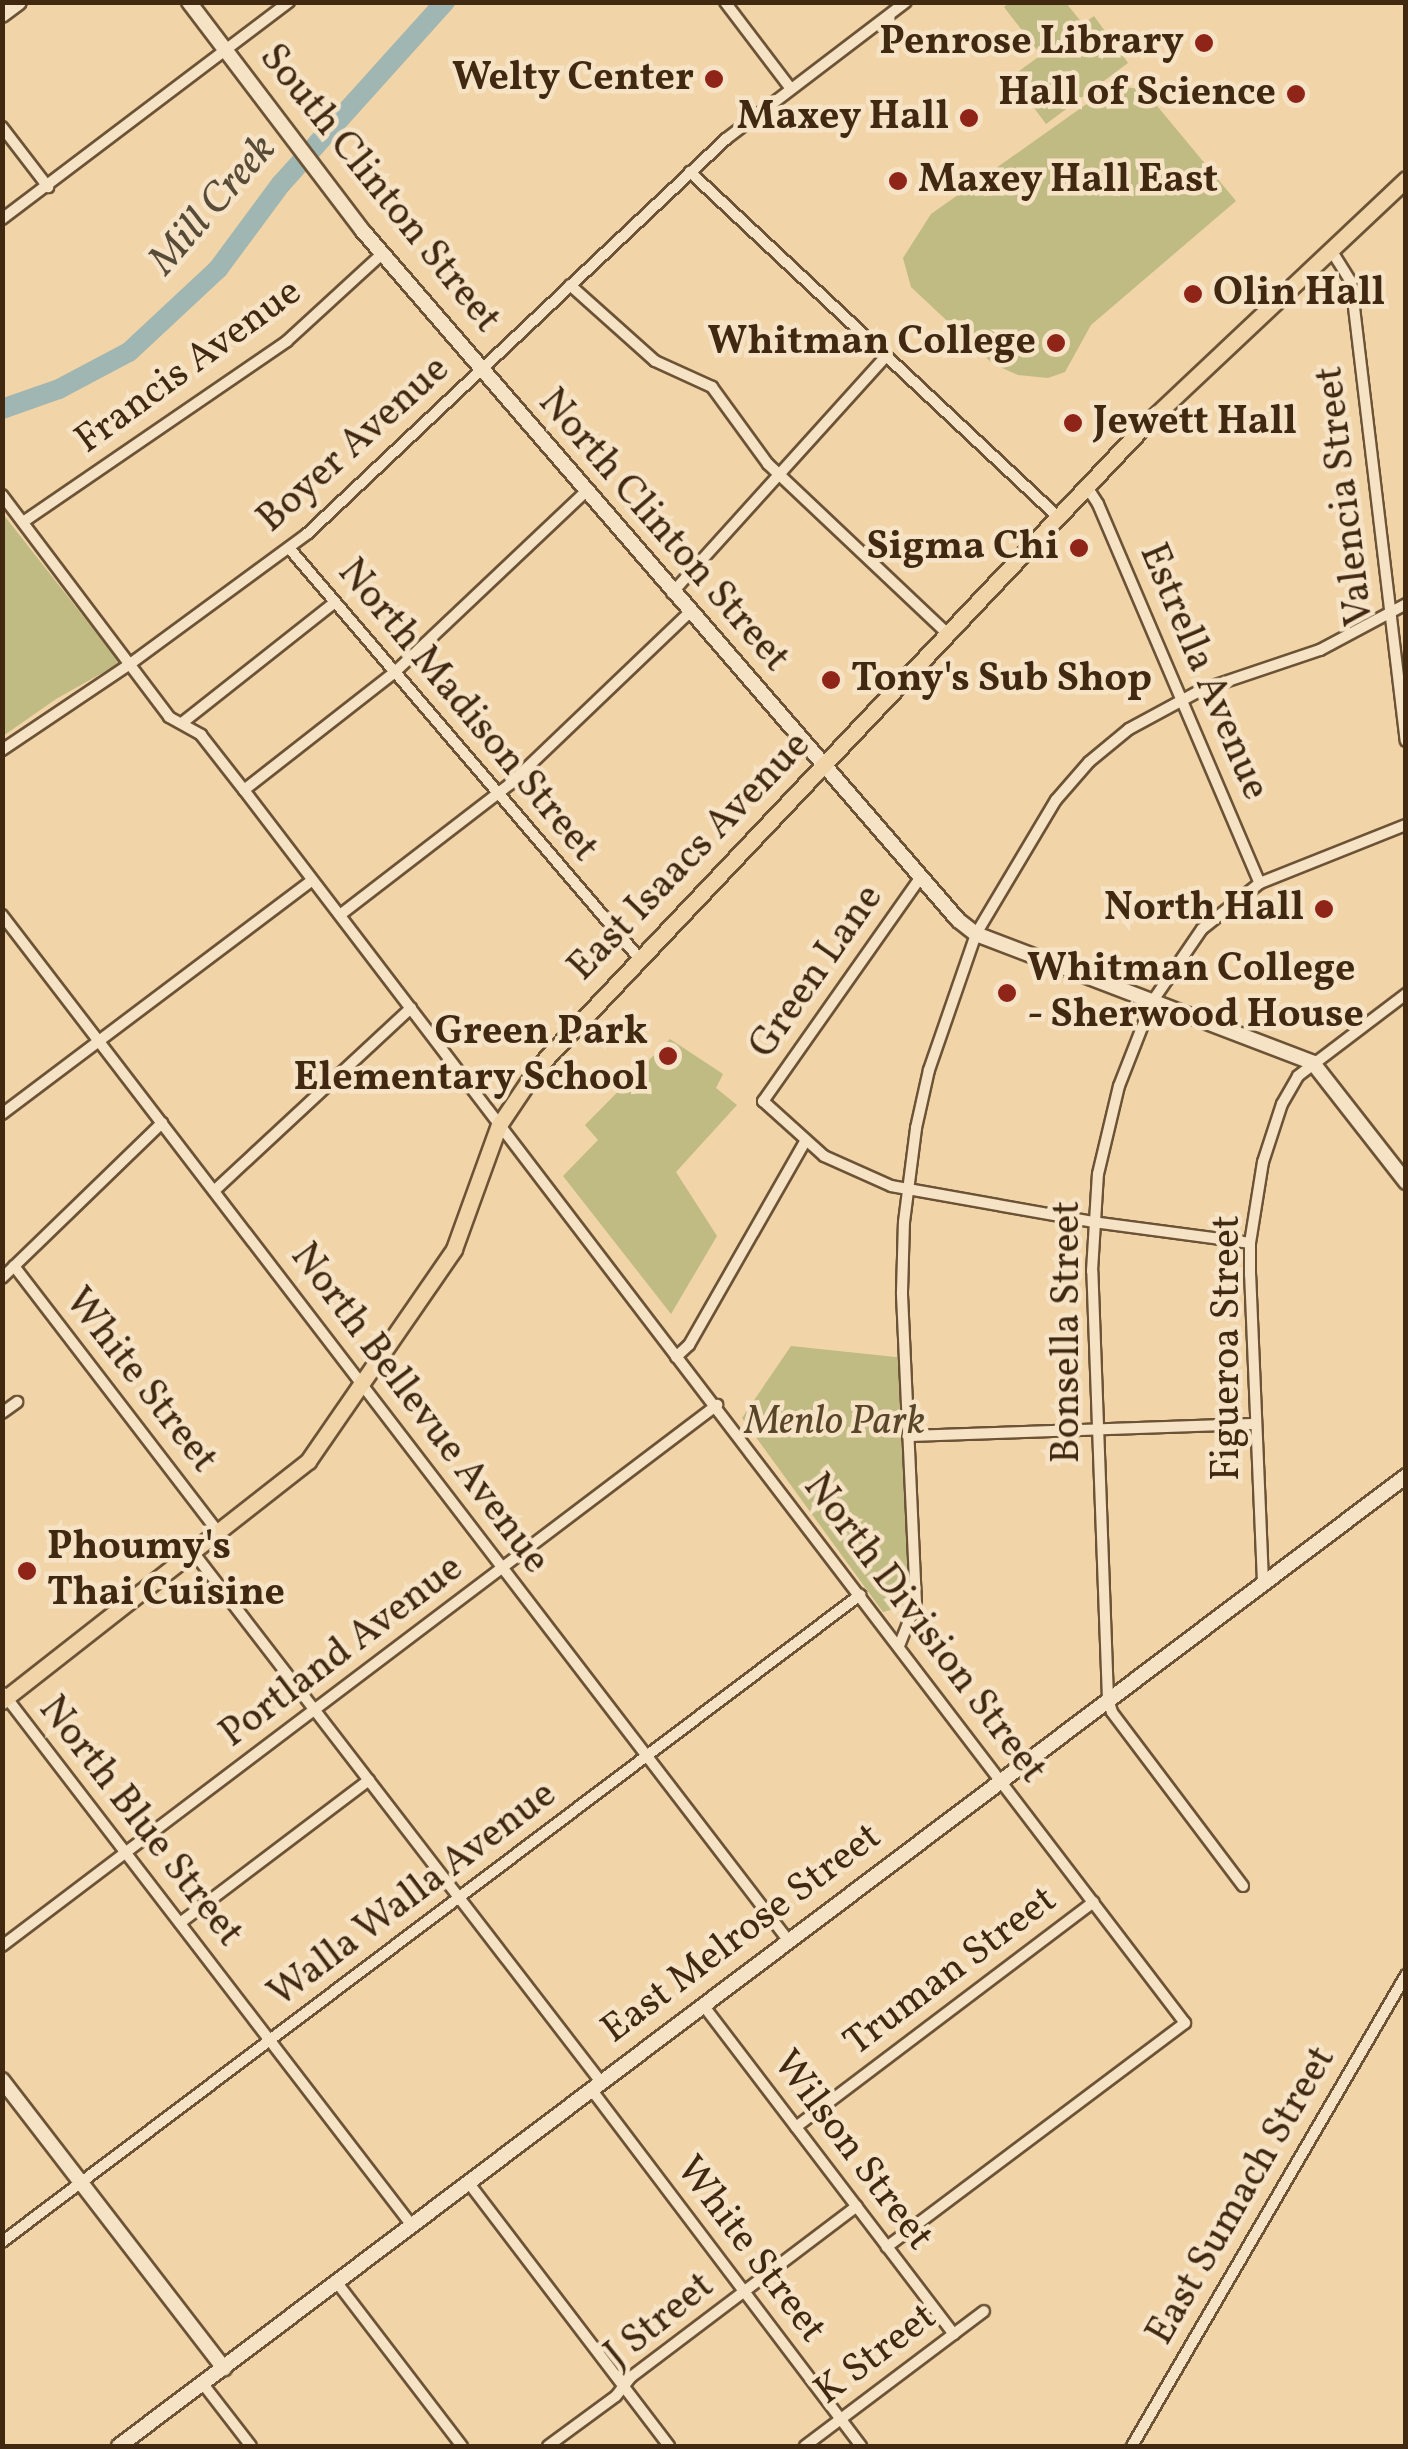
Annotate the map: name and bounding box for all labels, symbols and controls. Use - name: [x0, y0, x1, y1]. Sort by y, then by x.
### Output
- place label: Penrose Library: [879, 19, 1184, 67]
- marker: Penrose Library: [1193, 32, 1215, 54]
- street label: South Clinton Street: [248, 35, 510, 343]
- place label: Welty Center: [451, 55, 694, 103]
- marker: Welty Center: [703, 68, 725, 90]
- place label: Hall of Science: [1001, 70, 1276, 118]
- marker: Hall of Science: [1285, 83, 1307, 105]
- place label: Maxey Hall: [736, 94, 949, 142]
- marker: Maxey Hall: [958, 107, 980, 129]
- water label: Mill Creek: [140, 126, 288, 286]
- place label: Maxey Hall East: [918, 157, 1219, 205]
- marker: Maxey Hall East: [887, 170, 909, 192]
- street label: Francis Avenue: [67, 269, 311, 465]
- place label: Olin Hall: [1213, 270, 1385, 318]
- marker: Olin Hall: [1182, 283, 1204, 305]
- place label: Whitman College: [707, 319, 1036, 367]
- marker: Whitman College: [1045, 332, 1067, 354]
- street label: Boyer Avenue: [248, 346, 460, 544]
- street label: Valencia Street: [1306, 363, 1386, 629]
- street label: North Clinton Street: [527, 380, 799, 682]
- place label: Jewett Hall: [1093, 399, 1297, 447]
- marker: Jewett Hall: [1062, 412, 1084, 434]
- place label: Sigma Chi: [866, 524, 1059, 572]
- marker: Sigma Chi: [1068, 537, 1090, 559]
- street label: Estrella Avenue: [1127, 537, 1279, 807]
- street label: North Madison Street: [326, 550, 608, 872]
- place label: Tony's Sub Shop: [851, 656, 1152, 704]
- marker: Tony's Sub Shop: [820, 669, 842, 691]
- street label: East Isaacs Avenue: [559, 722, 821, 992]
- street label: Green Lane: [740, 876, 894, 1068]
- place label: North Hall: [1104, 885, 1304, 933]
- marker: North Hall: [1313, 898, 1335, 920]
- place label: Whitman College - Sherwood House: [1027, 946, 1365, 1040]
- marker: Whitman College - Sherwood House: [996, 982, 1018, 1004]
- place label: Green Park Elementary School: [293, 1009, 648, 1103]
- marker: Green Park Elementary School: [657, 1045, 679, 1067]
- street label: Bonsella Street: [1044, 1201, 1092, 1463]
- street label: Figueroa Street: [1204, 1215, 1252, 1481]
- street label: North Bellevue Avenue: [279, 1234, 559, 1584]
- street label: White Street: [53, 1279, 227, 1483]
- park label: Menlo Park: [745, 1399, 925, 1447]
- street label: North Division Street: [792, 1465, 1056, 1793]
- place label: Phoumy's Thai Cuisine: [47, 1524, 285, 1618]
- street label: Portland Avenue: [211, 1545, 473, 1759]
- marker: Phoumy's Thai Cuisine: [16, 1560, 38, 1582]
- street label: North Blue Street: [27, 1687, 253, 1957]
- street label: Walla Walla Avenue: [259, 1771, 567, 2019]
- street label: East Melrose Street: [593, 1813, 891, 2055]
- street label: Truman Street: [835, 1877, 1067, 2067]
- street label: East Sumach Street: [1137, 2038, 1347, 2354]
- street label: Wilson Street: [761, 2042, 943, 2260]
- street label: White Street: [664, 2147, 836, 2353]
- street label: J Street: [596, 2263, 724, 2379]
- street label: K Street: [806, 2294, 946, 2416]

